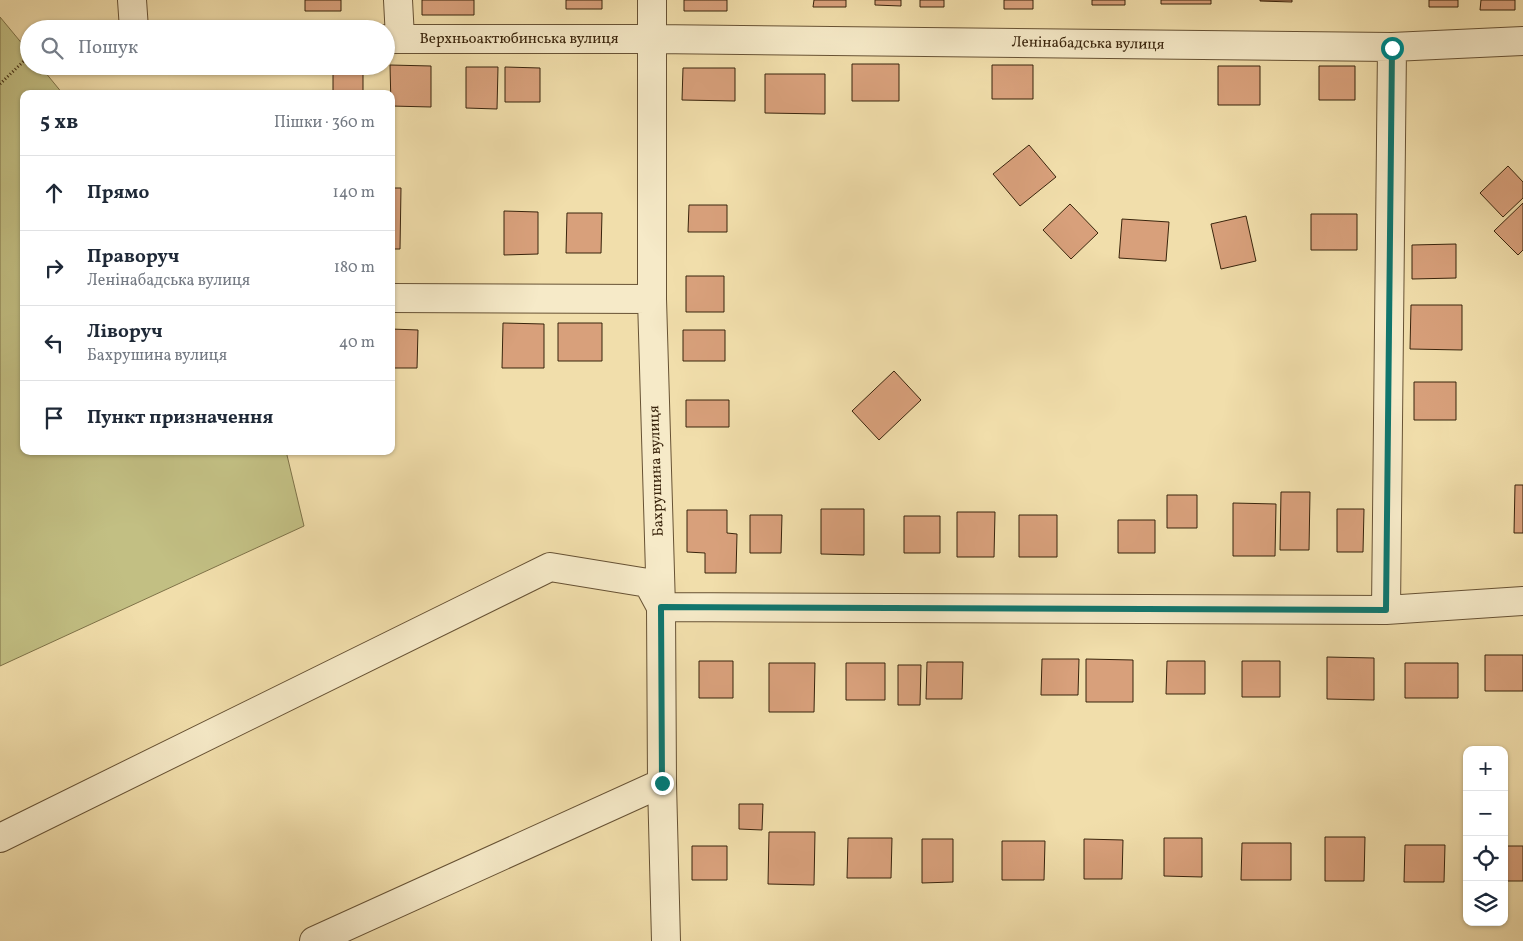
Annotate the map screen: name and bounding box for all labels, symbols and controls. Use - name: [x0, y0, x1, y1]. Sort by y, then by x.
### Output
- search box: [20, 20, 395, 75]
- street label: Верхньоактюбинська вулиця: [419, 29, 619, 50]
- street label: Ленінабадська вулиця: [1011, 32, 1165, 56]
- icon: search: [38, 34, 66, 62]
- text: Пошук: [78, 35, 138, 61]
- route start: [1381, 37, 1404, 60]
- text: 5 хв: [40, 108, 78, 137]
- text: Пішки · 360 m: [274, 112, 375, 134]
- icon: ahead: [40, 179, 68, 207]
- text: Прямо: [87, 180, 149, 206]
- text: 140 m: [333, 182, 375, 204]
- text: Праворуч: [87, 244, 179, 270]
- icon: right: [40, 254, 68, 282]
- text: 180 m: [334, 257, 375, 279]
- text: Ленінабадська вулиця: [87, 270, 250, 292]
- text: Ліворуч: [87, 319, 162, 345]
- icon: left: [40, 329, 68, 357]
- text: 40 m: [339, 332, 375, 354]
- text: Бахрушина вулиця: [87, 345, 227, 367]
- icon: arrive: [40, 404, 68, 432]
- text: Пункт призначення: [87, 405, 273, 431]
- street label: Бахрушина вулиця: [644, 405, 670, 537]
- map controls: [1463, 746, 1508, 926]
- button: +: [1463, 746, 1508, 791]
- route end: [651, 772, 674, 795]
- button: −: [1463, 791, 1508, 836]
- button: locate: [1463, 836, 1508, 881]
- button: layers: [1463, 881, 1508, 926]

